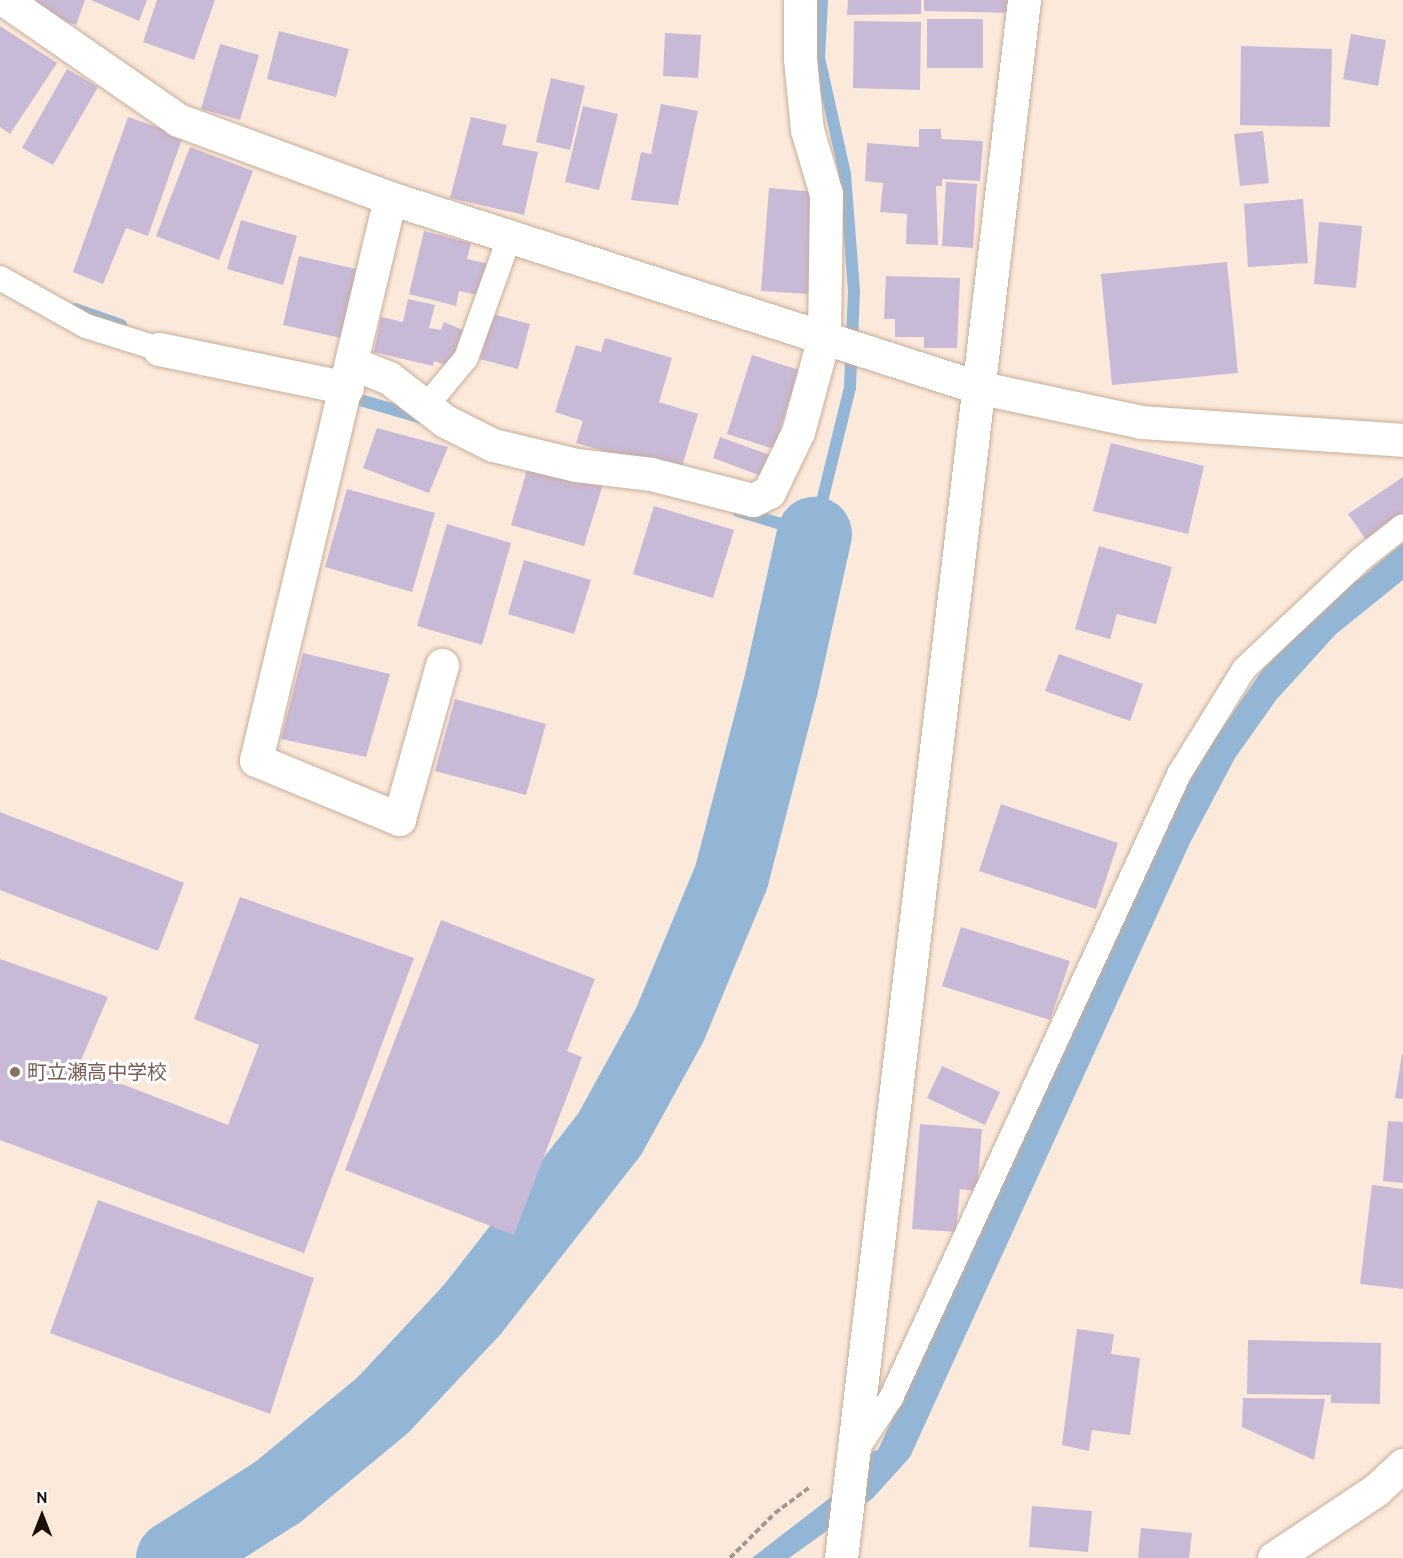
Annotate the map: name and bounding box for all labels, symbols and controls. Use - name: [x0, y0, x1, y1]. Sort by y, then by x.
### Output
- place label: 町立瀬高中学校: [27, 1060, 167, 1084]
- marker: 町立瀬高中学校: [8, 1065, 22, 1079]
- north arrow: [12, 1486, 72, 1546]
- text: N: [36, 1488, 48, 1507]

